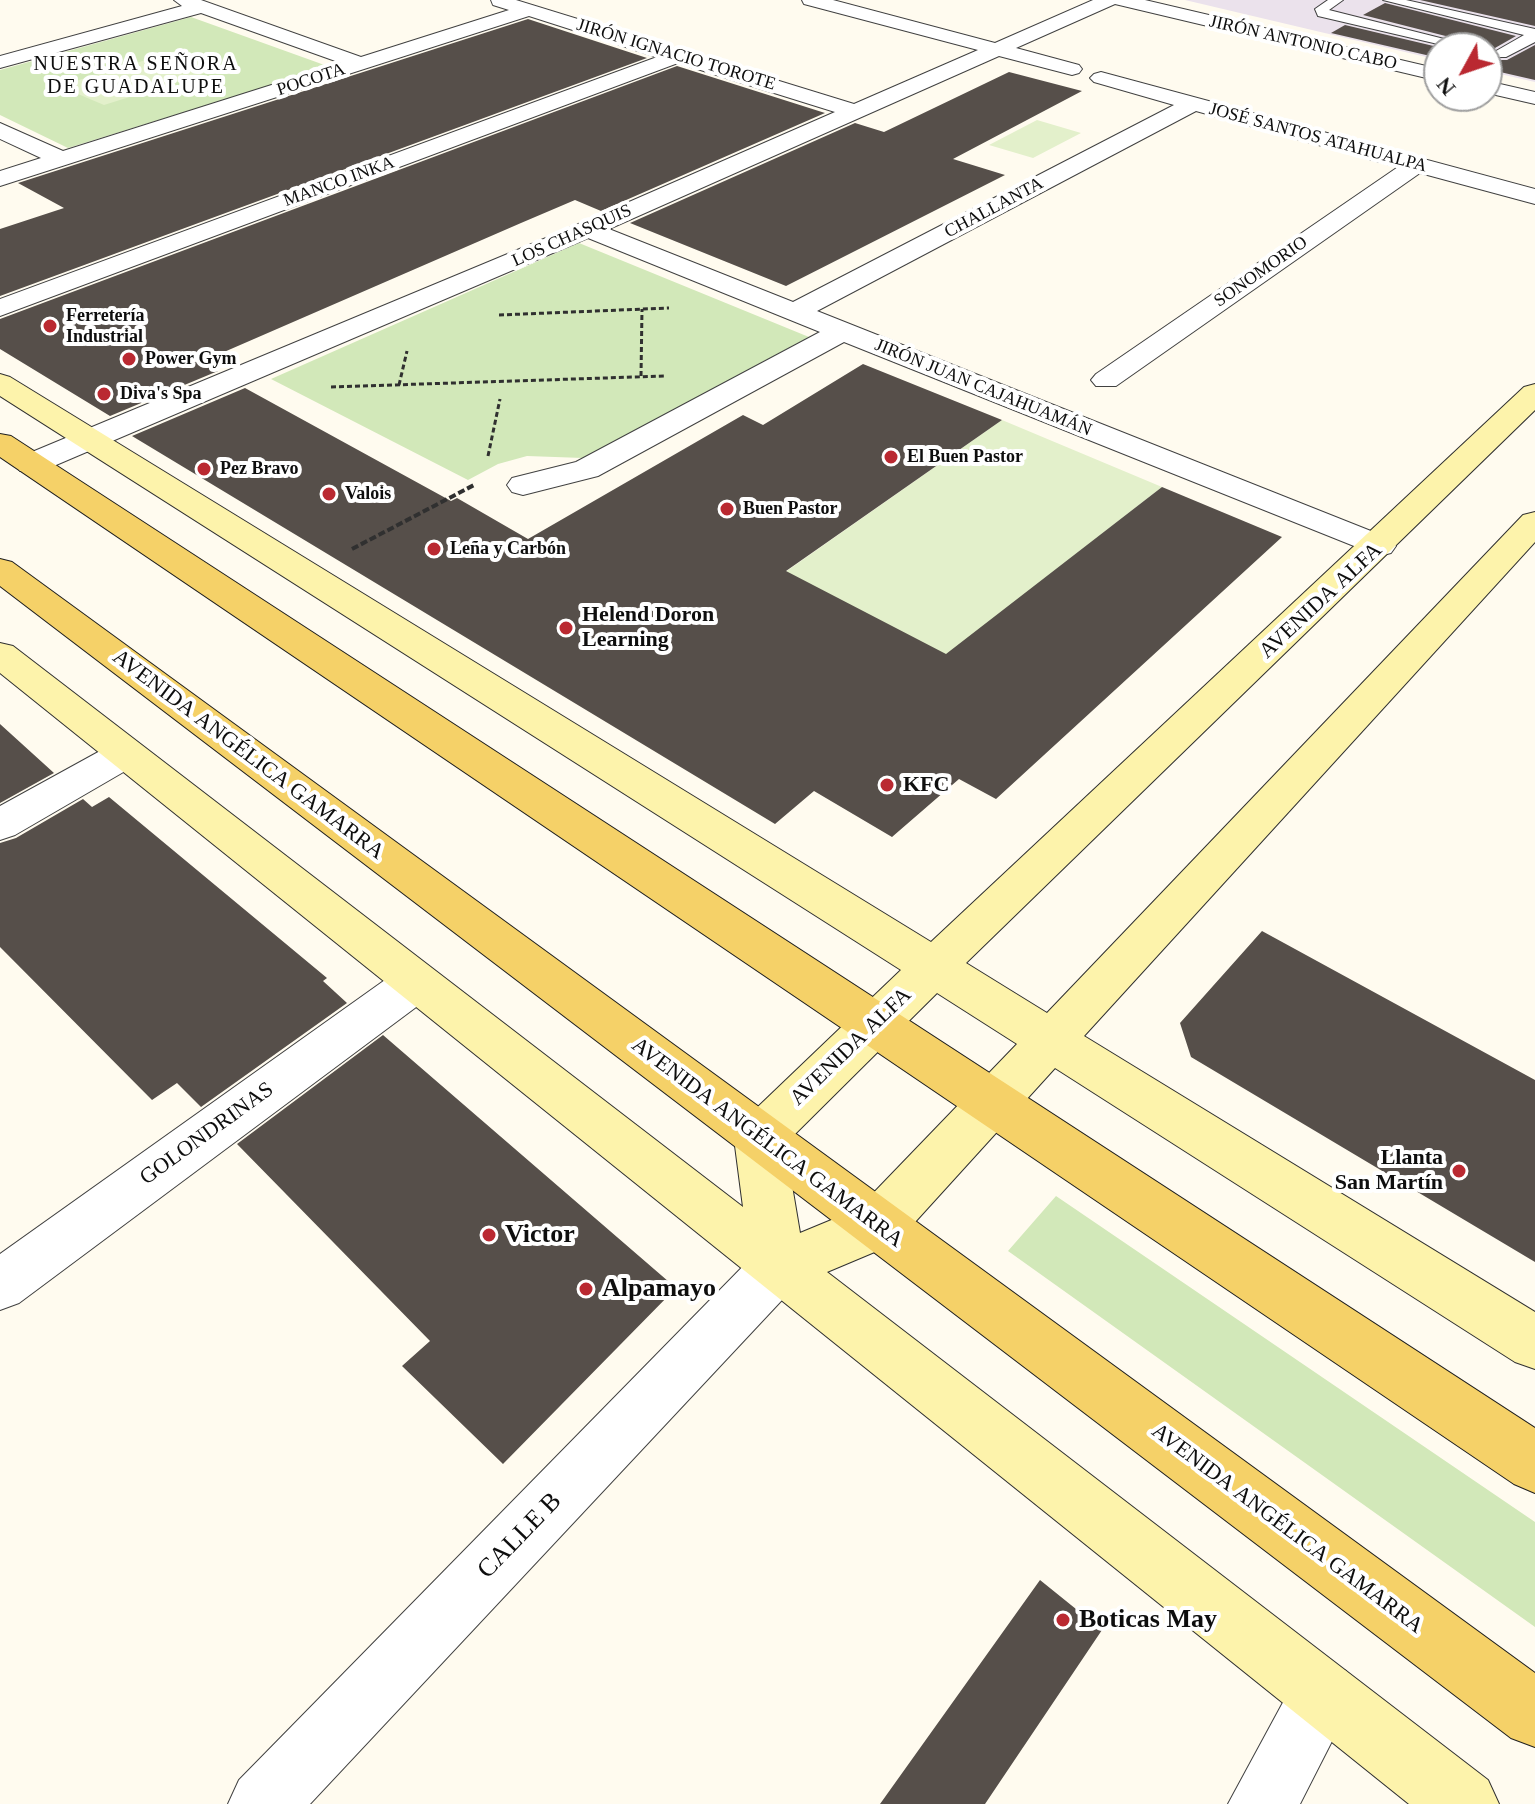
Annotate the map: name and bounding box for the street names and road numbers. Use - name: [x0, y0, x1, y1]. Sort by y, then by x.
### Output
- street label: JIRÓN ANTONIO CABO: [1207, 11, 1399, 75]
- street label: JIRÓN IGNACIO TOROTE: [574, 14, 778, 96]
- street label: POCOTA: [274, 59, 348, 101]
- street label: JOSÉ SANTOS ATAHUALPA: [1207, 99, 1429, 177]
- street label: MANCO INKA: [281, 152, 397, 212]
- street label: CHALLANTA: [941, 173, 1047, 243]
- street label: LOS CHASQUIS: [509, 200, 635, 272]
- street label: SONOMORIO: [1210, 232, 1312, 312]
- street label: JIRÓN JUAN CAJAHUAMÁN: [871, 335, 1095, 441]
- street label: AVENIDA ALFA: [1254, 537, 1388, 665]
- street label: AVENIDA ANGÉLICA GAMARRA: [107, 644, 389, 866]
- street label: AVENIDA ALFA: [785, 982, 917, 1112]
- street label: AVENIDA ANGÉLICA GAMARRA: [626, 1032, 908, 1254]
- street label: GOLONDRINAS: [135, 1077, 279, 1191]
- street label: AVENIDA ANGÉLICA GAMARRA: [1146, 1418, 1428, 1640]
- street label: CALLE B: [471, 1486, 569, 1586]

